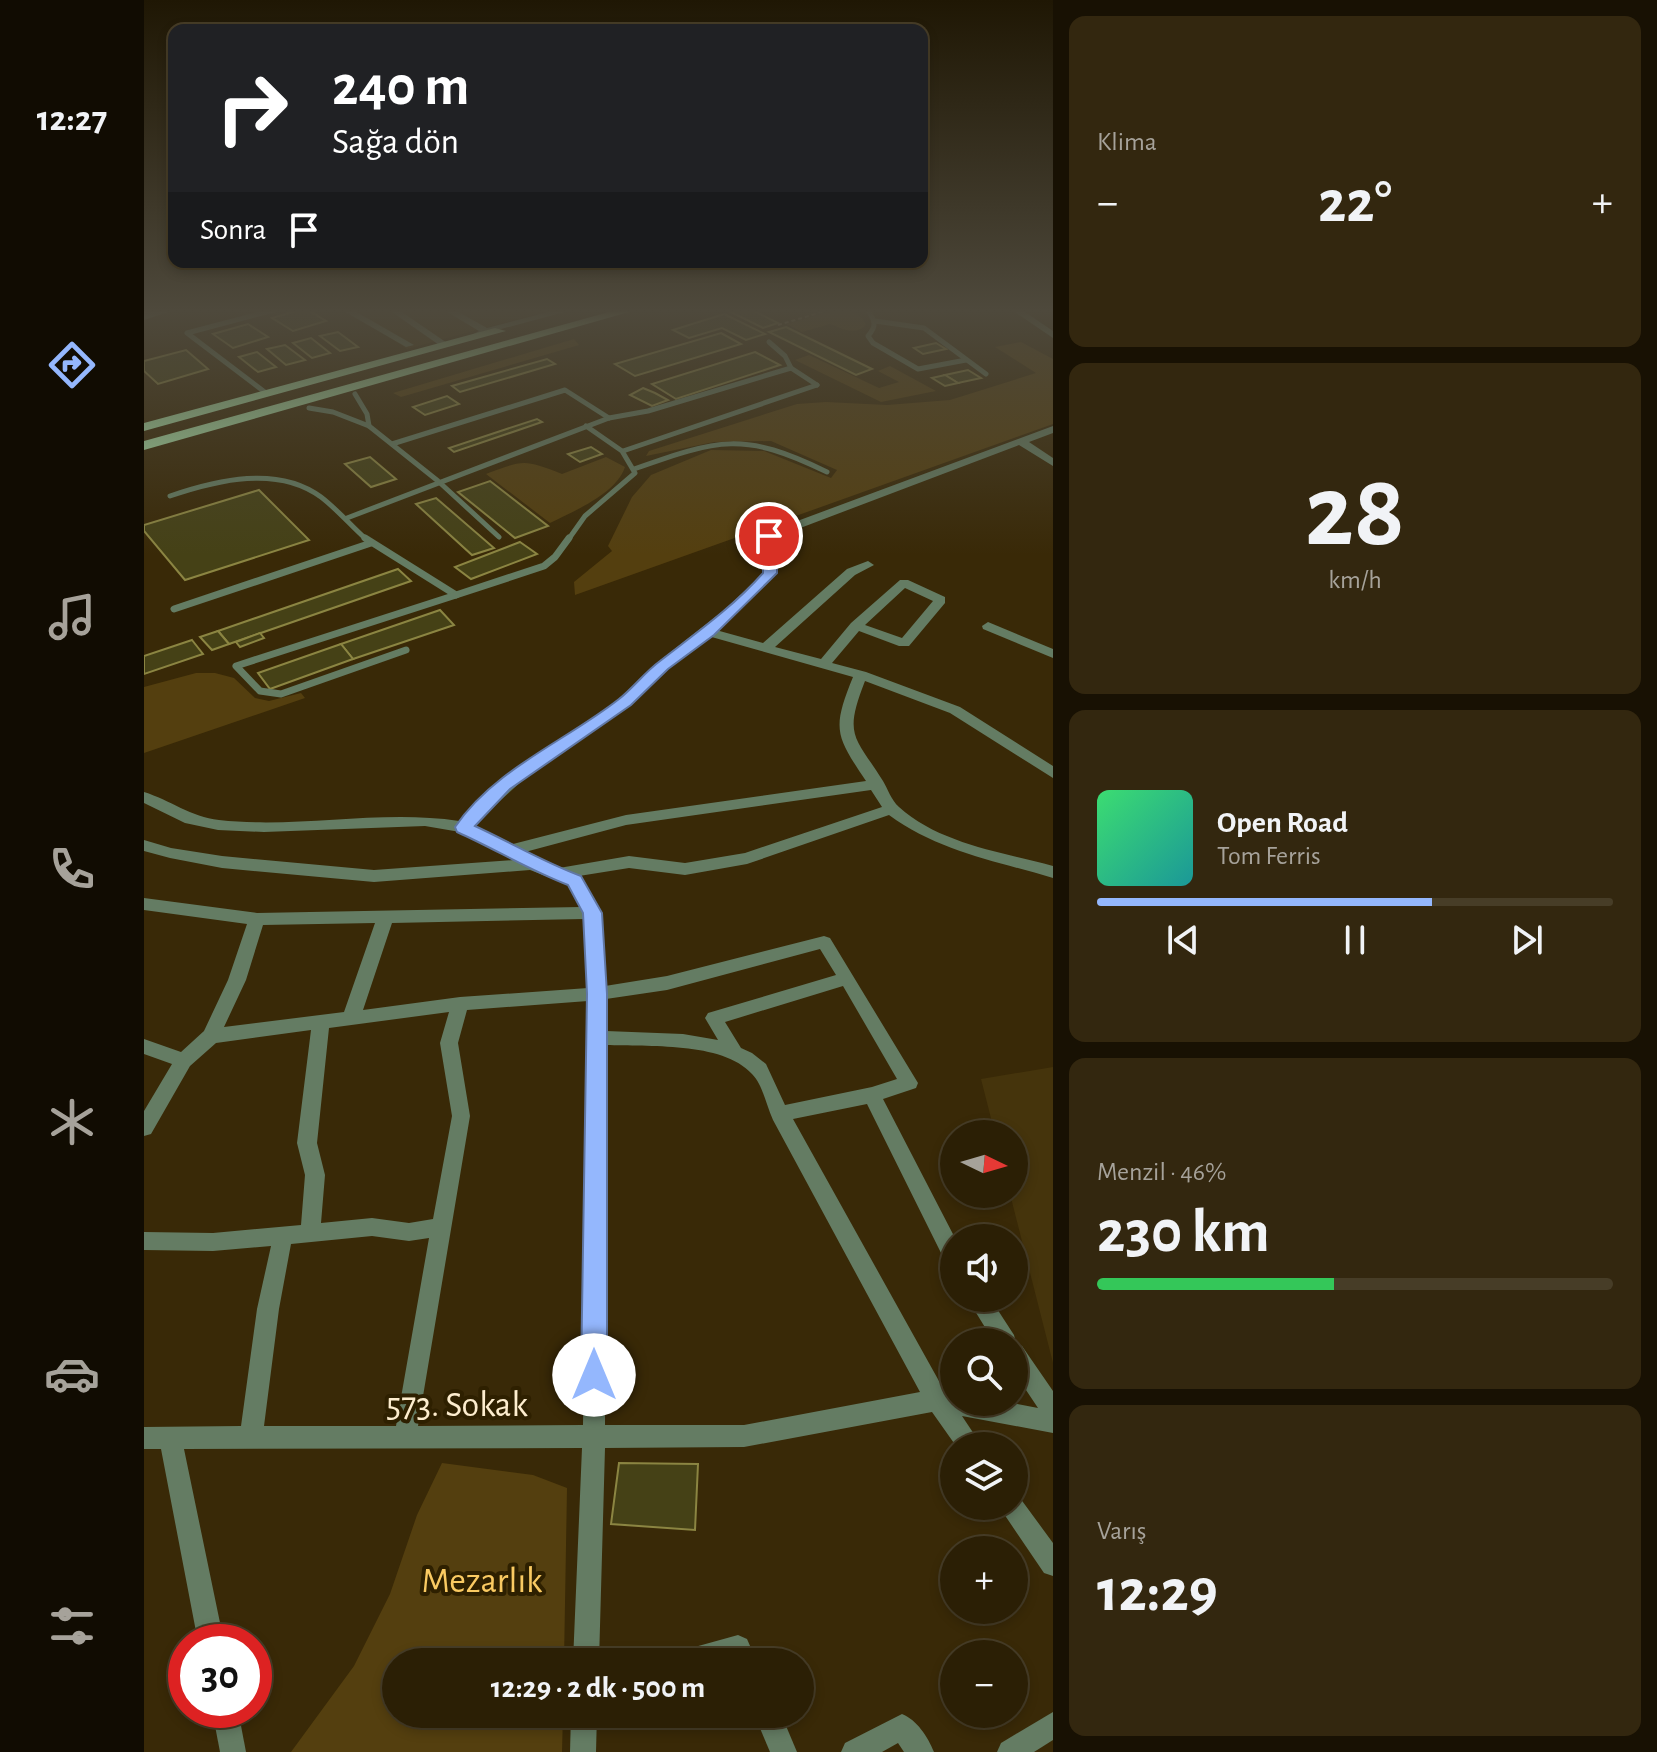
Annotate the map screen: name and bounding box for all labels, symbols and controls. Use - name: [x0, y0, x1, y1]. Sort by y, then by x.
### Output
- icon: right: [200, 56, 304, 160]
- text: 240 m: [332, 59, 469, 115]
- text: 12:27: [37, 101, 107, 137]
- text: Sağa dön: [332, 124, 459, 160]
- text: Klima: [1097, 129, 1157, 155]
- text: 22°: [1318, 173, 1392, 233]
- text: −: [1097, 181, 1118, 225]
- text: +: [1592, 181, 1613, 225]
- icon: arrive: [282, 208, 326, 252]
- text: Sonra: [200, 215, 266, 245]
- icon: directions: [44, 337, 100, 393]
- text: 28: [1305, 461, 1405, 565]
- pin: [735, 502, 803, 570]
- icon: arrive: [747, 514, 791, 558]
- text: km/h: [1328, 567, 1382, 593]
- icon: music: [44, 589, 100, 645]
- text: Open Road: [1217, 808, 1348, 838]
- icon: phone: [44, 841, 100, 897]
- text: Tom Ferris: [1217, 843, 1321, 869]
- icon: previous: [1161, 918, 1205, 962]
- icon: pause: [1333, 918, 1377, 962]
- icon: next: [1505, 918, 1549, 962]
- icon: climate: [44, 1094, 100, 1150]
- north arrow: [940, 1120, 1028, 1208]
- map controls: [940, 1120, 1028, 1728]
- text: Menzil · 46%: [1097, 1159, 1227, 1185]
- text: 230 km: [1097, 1203, 1270, 1263]
- button: sound: [940, 1224, 1028, 1312]
- button: search: [940, 1328, 1028, 1416]
- position arrow: [552, 1333, 636, 1417]
- icon: car: [44, 1346, 100, 1402]
- street label: 573. Sokak: [386, 1387, 528, 1423]
- button: layers: [940, 1432, 1028, 1520]
- text: Varış: [1097, 1518, 1146, 1544]
- button: +: [940, 1536, 1028, 1624]
- text: 12:29: [1097, 1562, 1218, 1622]
- park label: Mezarlık: [421, 1563, 543, 1599]
- icon: filters: [44, 1598, 100, 1654]
- speed limit sign: 30: [168, 1624, 272, 1728]
- button: −: [940, 1640, 1028, 1728]
- text: 12:29 · 2 dk · 500 m: [491, 1673, 705, 1703]

